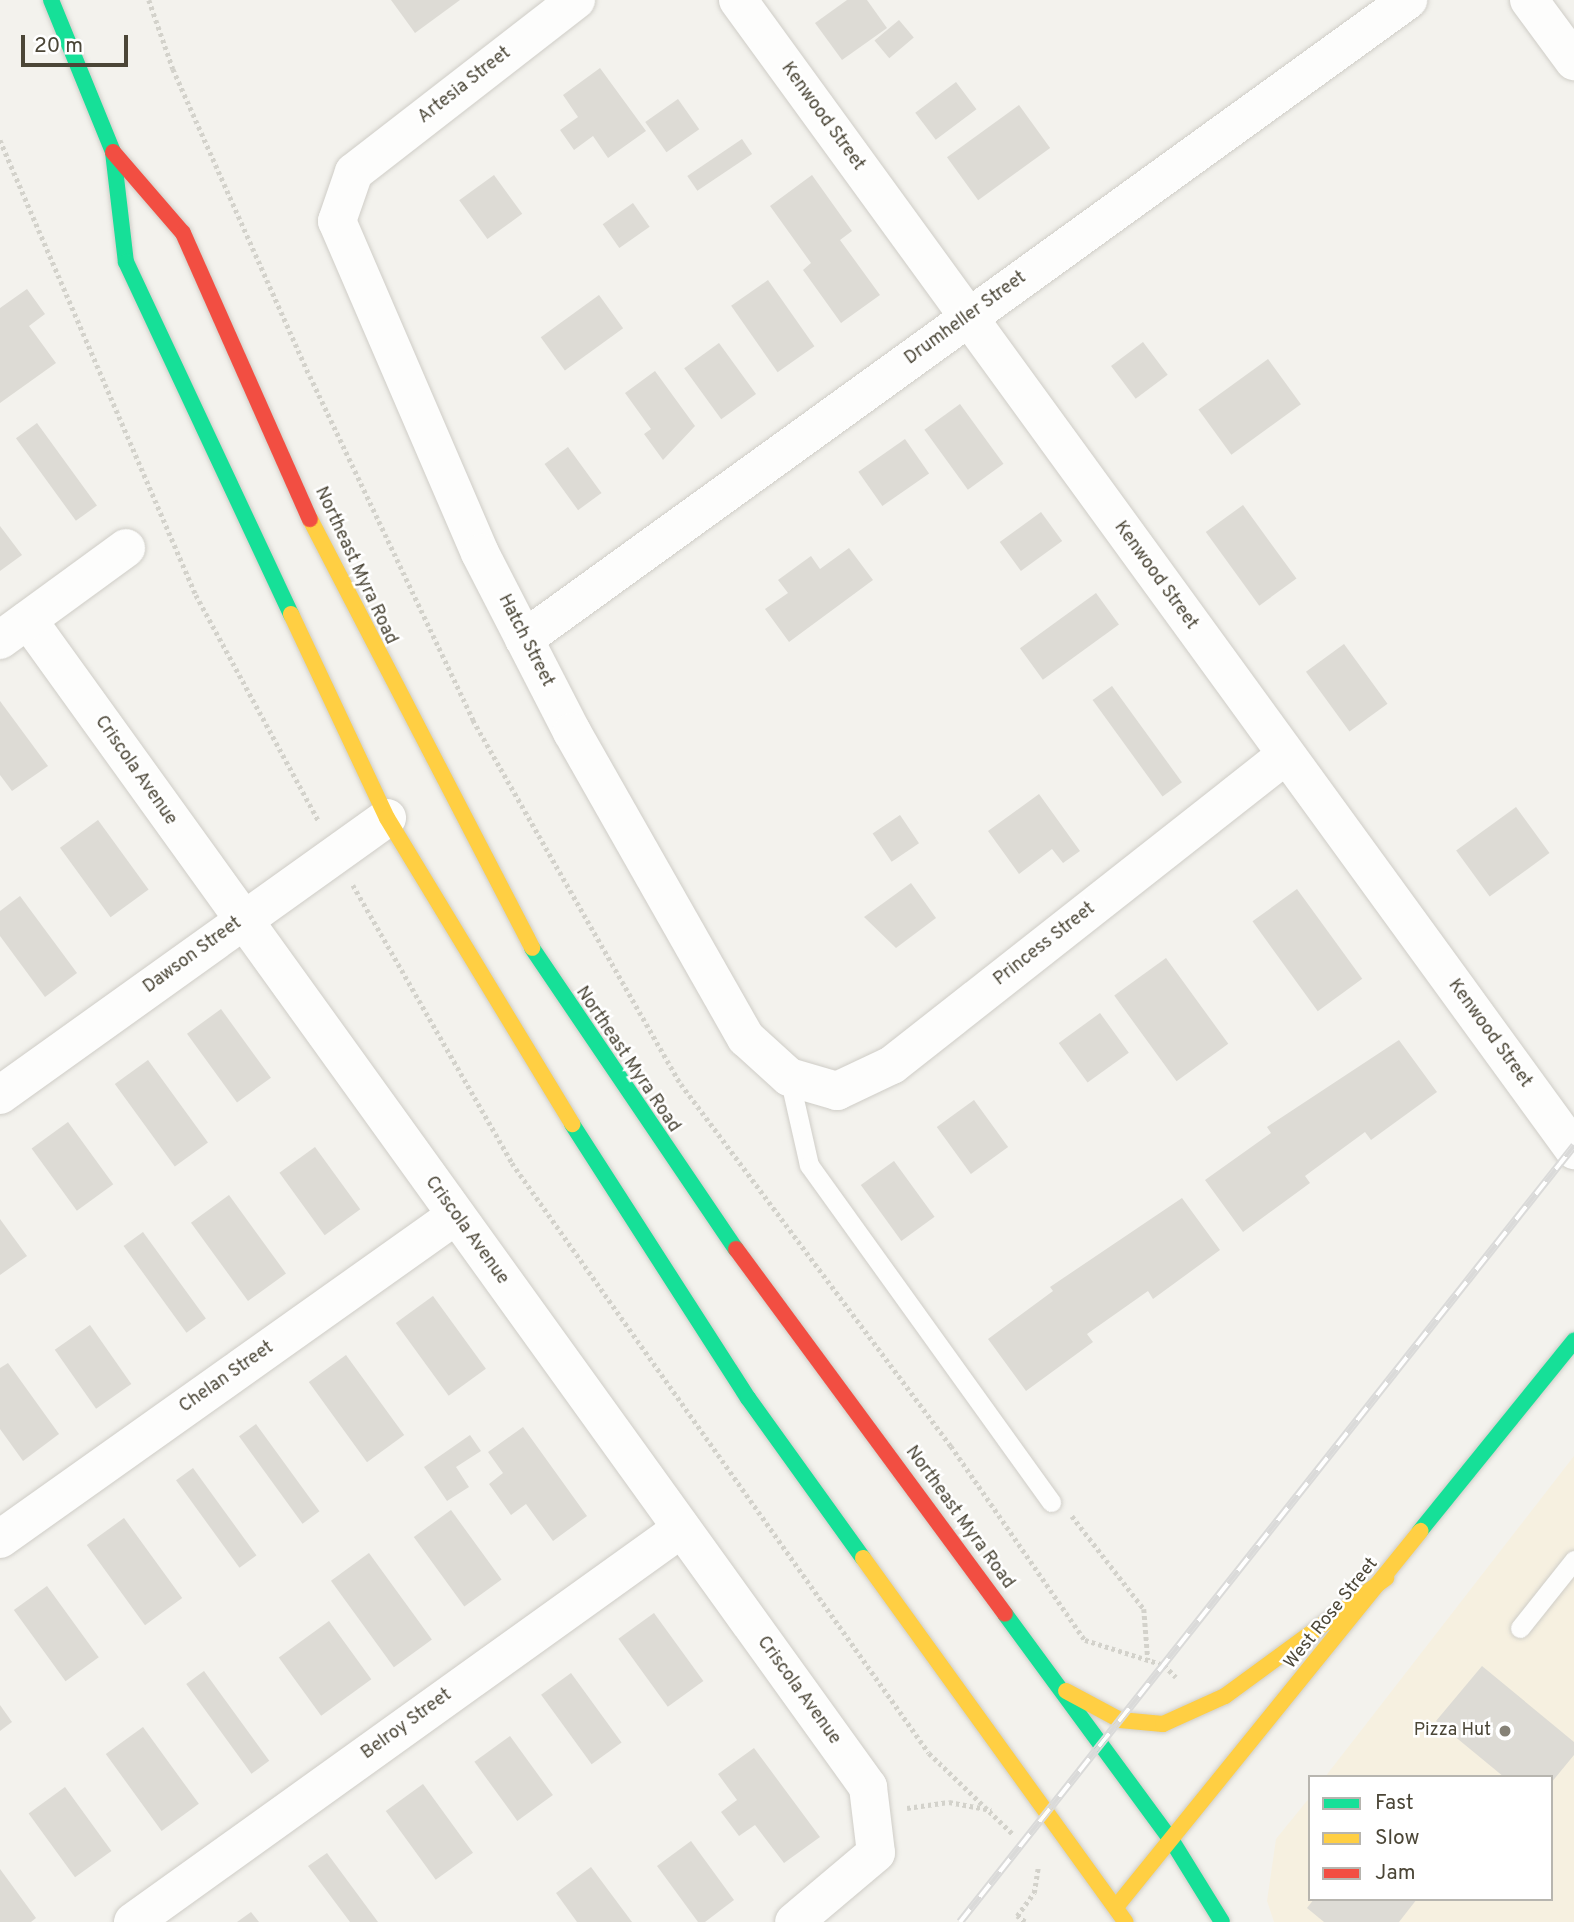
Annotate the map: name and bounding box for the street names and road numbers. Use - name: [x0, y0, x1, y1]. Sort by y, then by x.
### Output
- street label: Artesia Street: [414, 43, 516, 129]
- street label: Kenwood Street: [775, 59, 869, 175]
- street label: Drumheller Street: [901, 268, 1031, 370]
- street label: Northeast Myra Road: [309, 484, 401, 648]
- street label: Kenwood Street: [1108, 518, 1202, 634]
- street label: Hatch Street: [492, 591, 558, 691]
- street label: Criscola Avenue: [89, 712, 181, 830]
- street label: Princess Street: [990, 899, 1100, 991]
- street label: Dawson Street: [140, 913, 246, 999]
- street label: Kenwood Street: [1442, 976, 1536, 1092]
- street label: Northeast Myra Road: [570, 983, 684, 1137]
- street label: Criscola Avenue: [419, 1172, 513, 1290]
- street label: Chelan Street: [176, 1338, 278, 1418]
- street label: Northeast Myra Road: [900, 1442, 1018, 1594]
- street label: West Rose Street: [1281, 1554, 1383, 1674]
- street label: Criscola Avenue: [751, 1632, 845, 1750]
- street label: Belroy Street: [358, 1685, 456, 1765]

